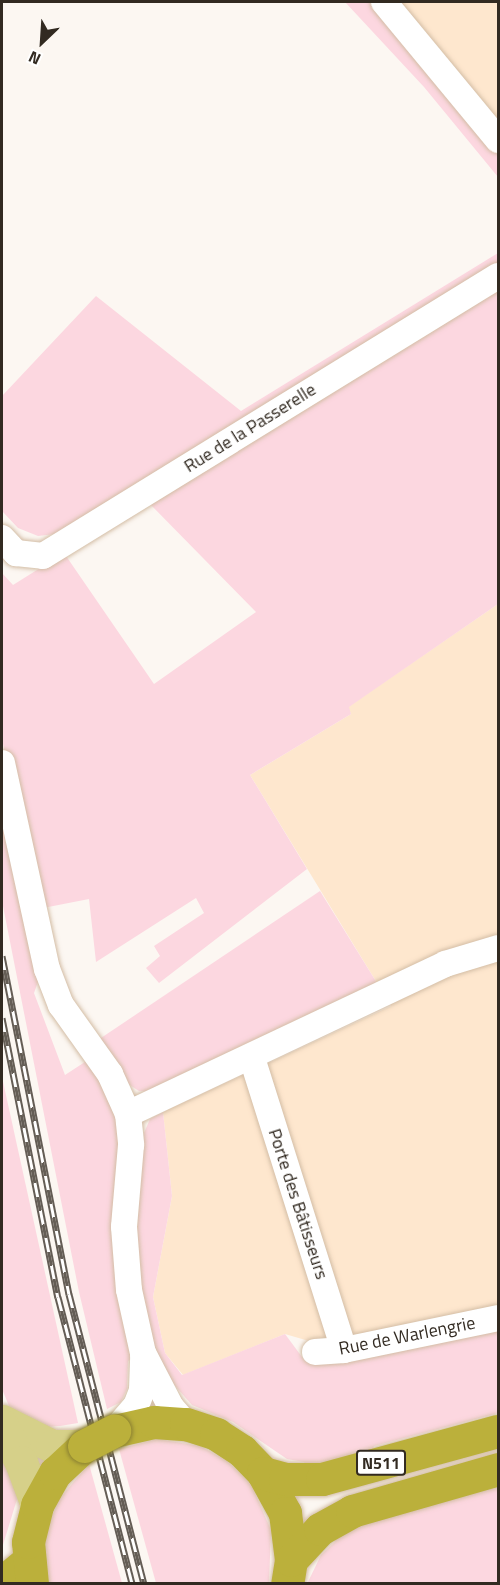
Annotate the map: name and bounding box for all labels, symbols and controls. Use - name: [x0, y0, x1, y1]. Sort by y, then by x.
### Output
- north arrow: [12, 12, 72, 72]
- text: N: [24, 45, 44, 72]
- street label: Rue de la Passerelle: [180, 379, 320, 477]
- street label: Porte des Bâtisseurs: [263, 1126, 333, 1282]
- street label: Rue de Warlengrie: [337, 1312, 477, 1360]
- road number: N511: [356, 1450, 406, 1476]

